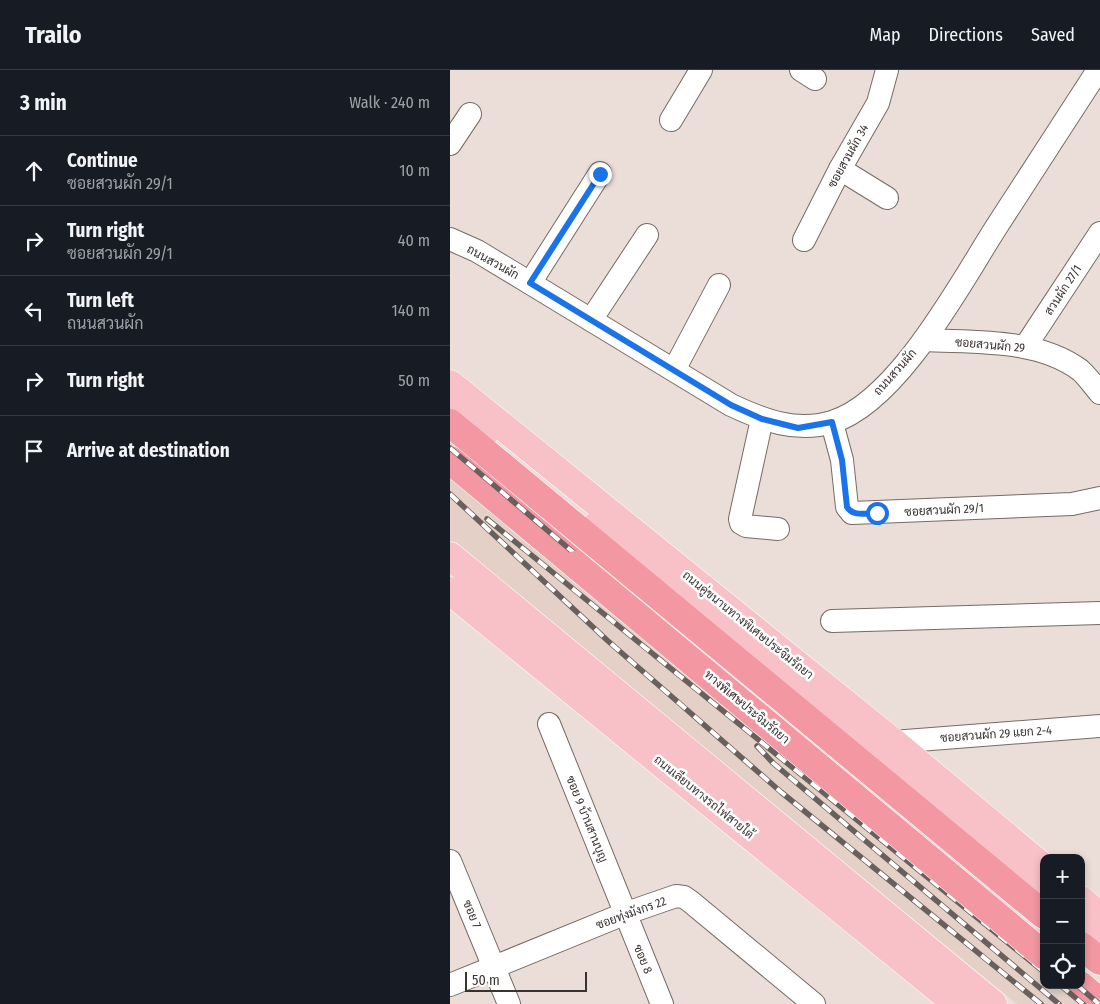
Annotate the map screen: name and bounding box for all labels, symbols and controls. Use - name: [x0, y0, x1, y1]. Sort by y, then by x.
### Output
- text: Trailo: [25, 21, 82, 49]
- text: Map: [869, 24, 901, 46]
- text: Directions: [929, 24, 1003, 46]
- text: Saved: [1031, 24, 1075, 46]
- text: 3 min: [20, 90, 67, 116]
- text: Walk · 240 m: [349, 93, 430, 112]
- street label: ซอยสวนผัก 34: [825, 122, 871, 190]
- text: Continue: [67, 149, 138, 172]
- icon: ahead: [20, 157, 48, 185]
- text: 10 m: [399, 161, 430, 180]
- route end: [589, 163, 612, 186]
- text: ซอยสวนผัก 29/1: [67, 174, 173, 193]
- text: Turn right: [67, 219, 144, 242]
- icon: right: [20, 227, 48, 255]
- text: 40 m: [398, 231, 430, 250]
- street label: ถนนสวนผัก: [465, 242, 522, 282]
- text: ซอยสวนผัก 29/1: [67, 244, 173, 263]
- street label: สวนผัก 27/1: [1042, 262, 1084, 318]
- text: Turn left: [67, 289, 134, 312]
- icon: left: [20, 297, 48, 325]
- text: 140 m: [392, 301, 430, 320]
- text: ถนนสวนผัก: [67, 314, 144, 333]
- street label: ซอยสวนผัก 29: [954, 335, 1026, 355]
- street label: ถนนสวนผัก: [871, 346, 919, 398]
- icon: right: [20, 367, 48, 395]
- text: Turn right: [67, 369, 144, 392]
- text: 50 m: [398, 371, 430, 390]
- icon: arrive: [20, 437, 48, 465]
- text: Arrive at destination: [67, 439, 230, 462]
- street label: ซอยสวนผัก 29/1: [904, 501, 984, 519]
- route start: [866, 502, 889, 525]
- street label: ถนนคู่ขนานทางพิเศษประจิมรัถยา: [679, 568, 816, 683]
- street label: ทางพิเศษประจิมรัถยา: [702, 667, 792, 747]
- street label: ซอยสวนผัก 29 แยก 2-4: [940, 723, 1053, 745]
- street label: ถนนเลียบทางรถไฟสายใต้: [651, 752, 758, 842]
- street label: ซอย 9 บ้านสานบุญ: [561, 774, 611, 865]
- map controls: [1040, 854, 1085, 989]
- button: +: [1040, 854, 1085, 899]
- street label: ซอยทุ่งมังกร 22: [594, 894, 669, 934]
- street label: ซอย 7: [460, 898, 484, 930]
- button: −: [1040, 899, 1085, 944]
- street label: ซอย 8: [631, 942, 655, 976]
- button: locate: [1040, 944, 1085, 989]
- scale bar: [465, 969, 588, 992]
- text: 50 m: [472, 972, 500, 989]

